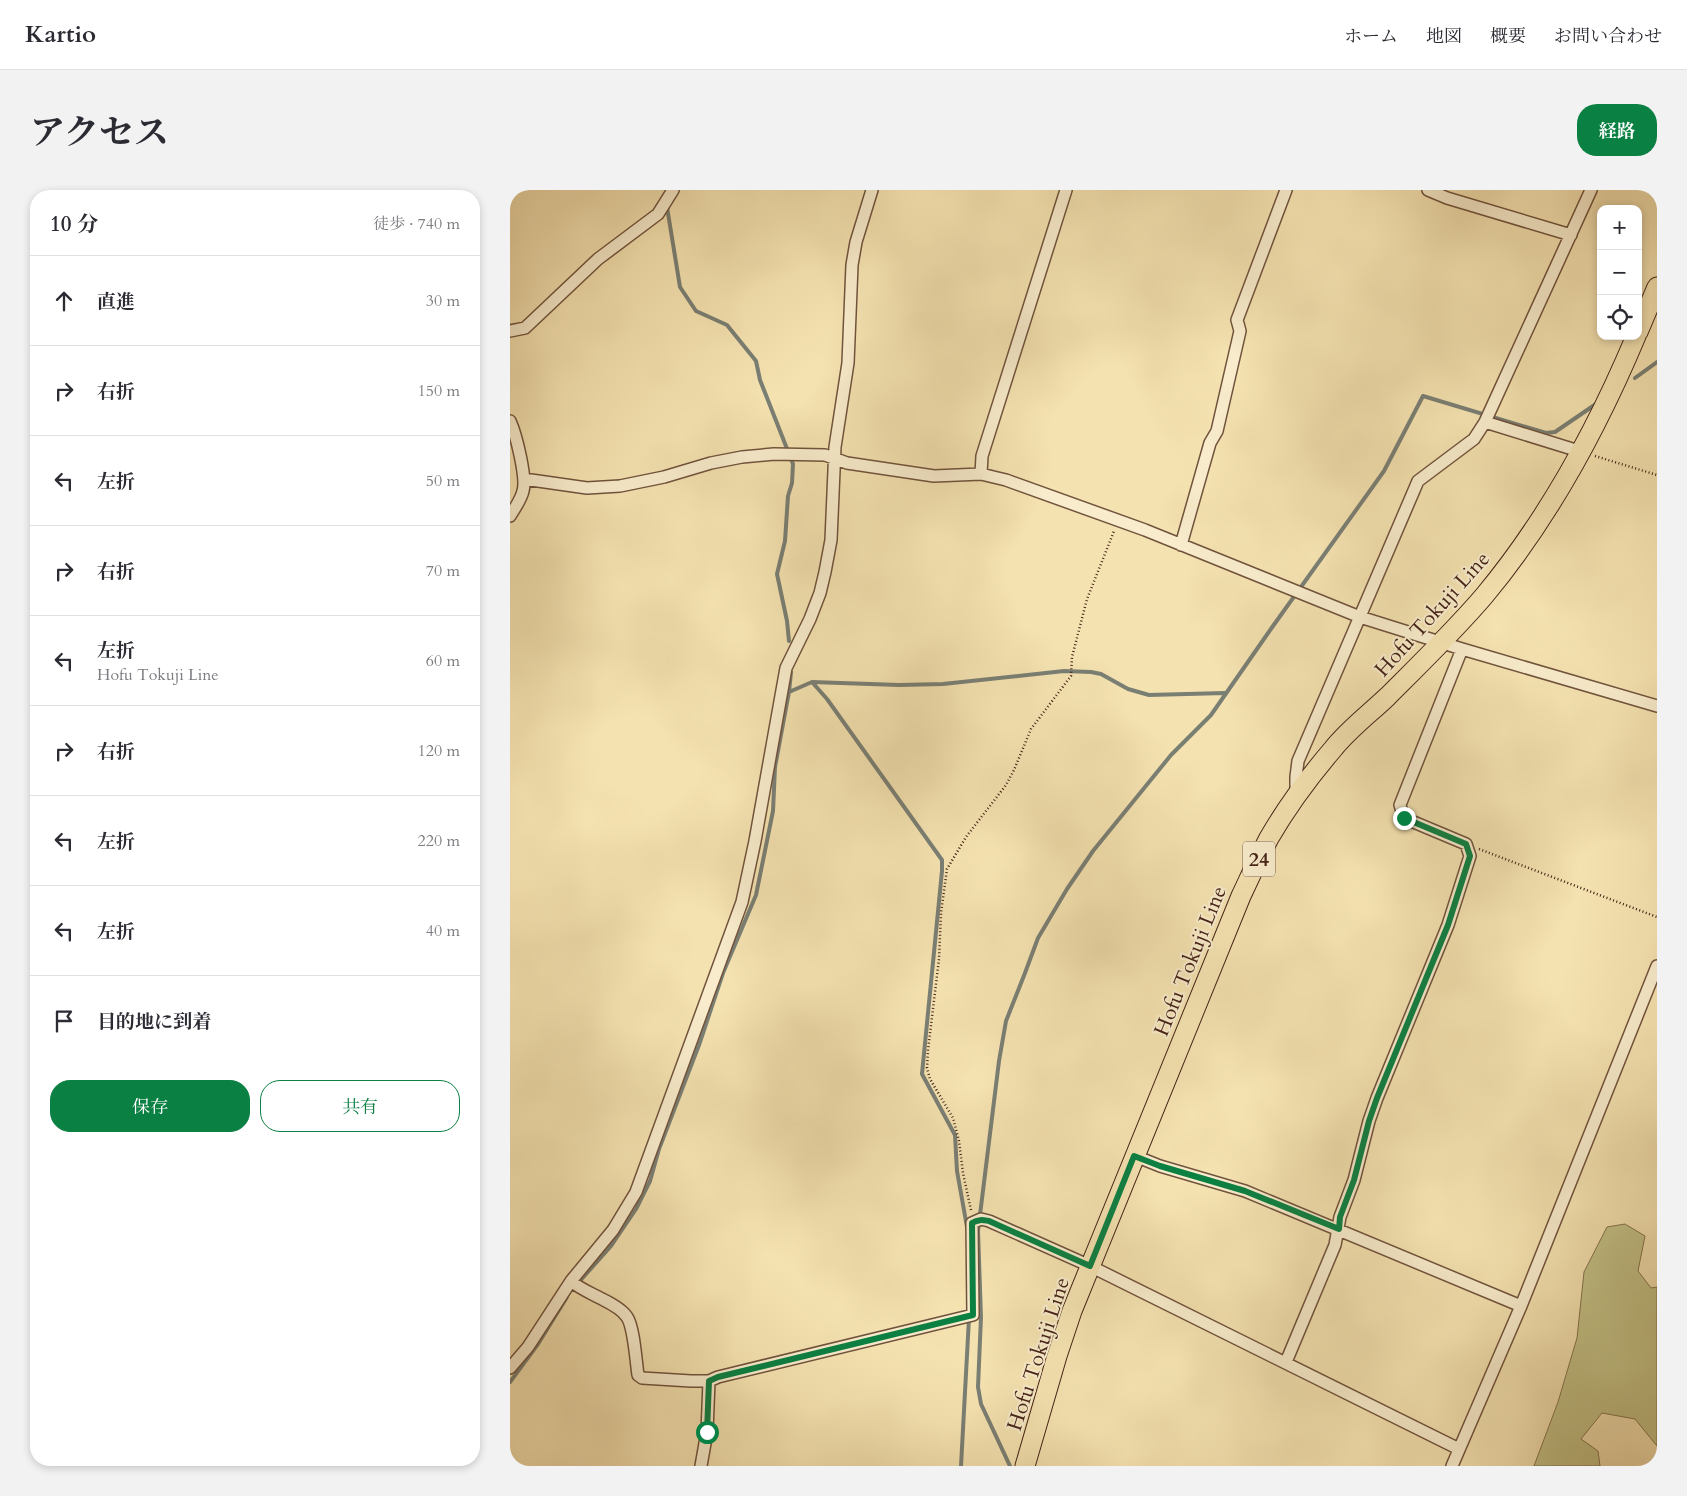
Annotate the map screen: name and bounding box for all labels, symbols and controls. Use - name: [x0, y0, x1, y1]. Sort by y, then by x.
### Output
- text: Kartio: [25, 18, 96, 51]
- text: ホーム: [1344, 24, 1398, 49]
- text: 地図: [1426, 24, 1462, 49]
- text: 概要: [1490, 24, 1526, 49]
- text: お問い合わせ: [1554, 24, 1662, 49]
- button: 経路: [1577, 104, 1657, 156]
- text: アクセス: [30, 109, 169, 157]
- map controls: [1597, 205, 1642, 340]
- button: +: [1597, 205, 1642, 250]
- text: 10 分: [50, 210, 98, 239]
- text: 徒歩 · 740 m: [373, 213, 460, 235]
- button: −: [1597, 250, 1642, 295]
- icon: ahead: [50, 287, 78, 315]
- text: 直進: [97, 289, 135, 315]
- text: 30 m: [426, 290, 460, 312]
- button: locate: [1597, 295, 1642, 340]
- icon: right: [50, 377, 78, 405]
- text: 右折: [97, 379, 135, 405]
- text: 150 m: [418, 380, 460, 402]
- icon: left: [50, 467, 78, 495]
- text: 左折: [97, 469, 135, 495]
- text: 50 m: [426, 470, 460, 492]
- street label: Hofu Tokuji Line: [1368, 545, 1497, 683]
- icon: right: [50, 557, 78, 585]
- text: 右折: [97, 559, 135, 585]
- text: 70 m: [426, 560, 460, 582]
- text: 左折: [97, 638, 135, 664]
- icon: left: [50, 647, 78, 675]
- text: 60 m: [426, 650, 460, 672]
- text: Hofu Tokuji Line: [97, 664, 219, 686]
- icon: right: [50, 737, 78, 765]
- text: 右折: [97, 739, 135, 765]
- text: 120 m: [418, 740, 460, 762]
- route end: [1393, 807, 1416, 830]
- icon: left: [50, 827, 78, 855]
- text: 左折: [97, 829, 135, 855]
- text: 220 m: [418, 830, 460, 852]
- road number: 24: [1243, 842, 1275, 876]
- street label: Hofu Tokuji Line: [1147, 882, 1234, 1041]
- icon: left: [50, 917, 78, 945]
- text: 左折: [97, 919, 135, 945]
- text: 40 m: [426, 920, 460, 942]
- icon: arrive: [50, 1007, 78, 1035]
- text: 目的地に到着: [97, 1009, 211, 1035]
- button: 保存: [50, 1080, 250, 1132]
- button: 共有: [260, 1080, 460, 1132]
- street label: Hofu Tokuji Line: [1000, 1274, 1077, 1434]
- route start: [696, 1421, 719, 1444]

